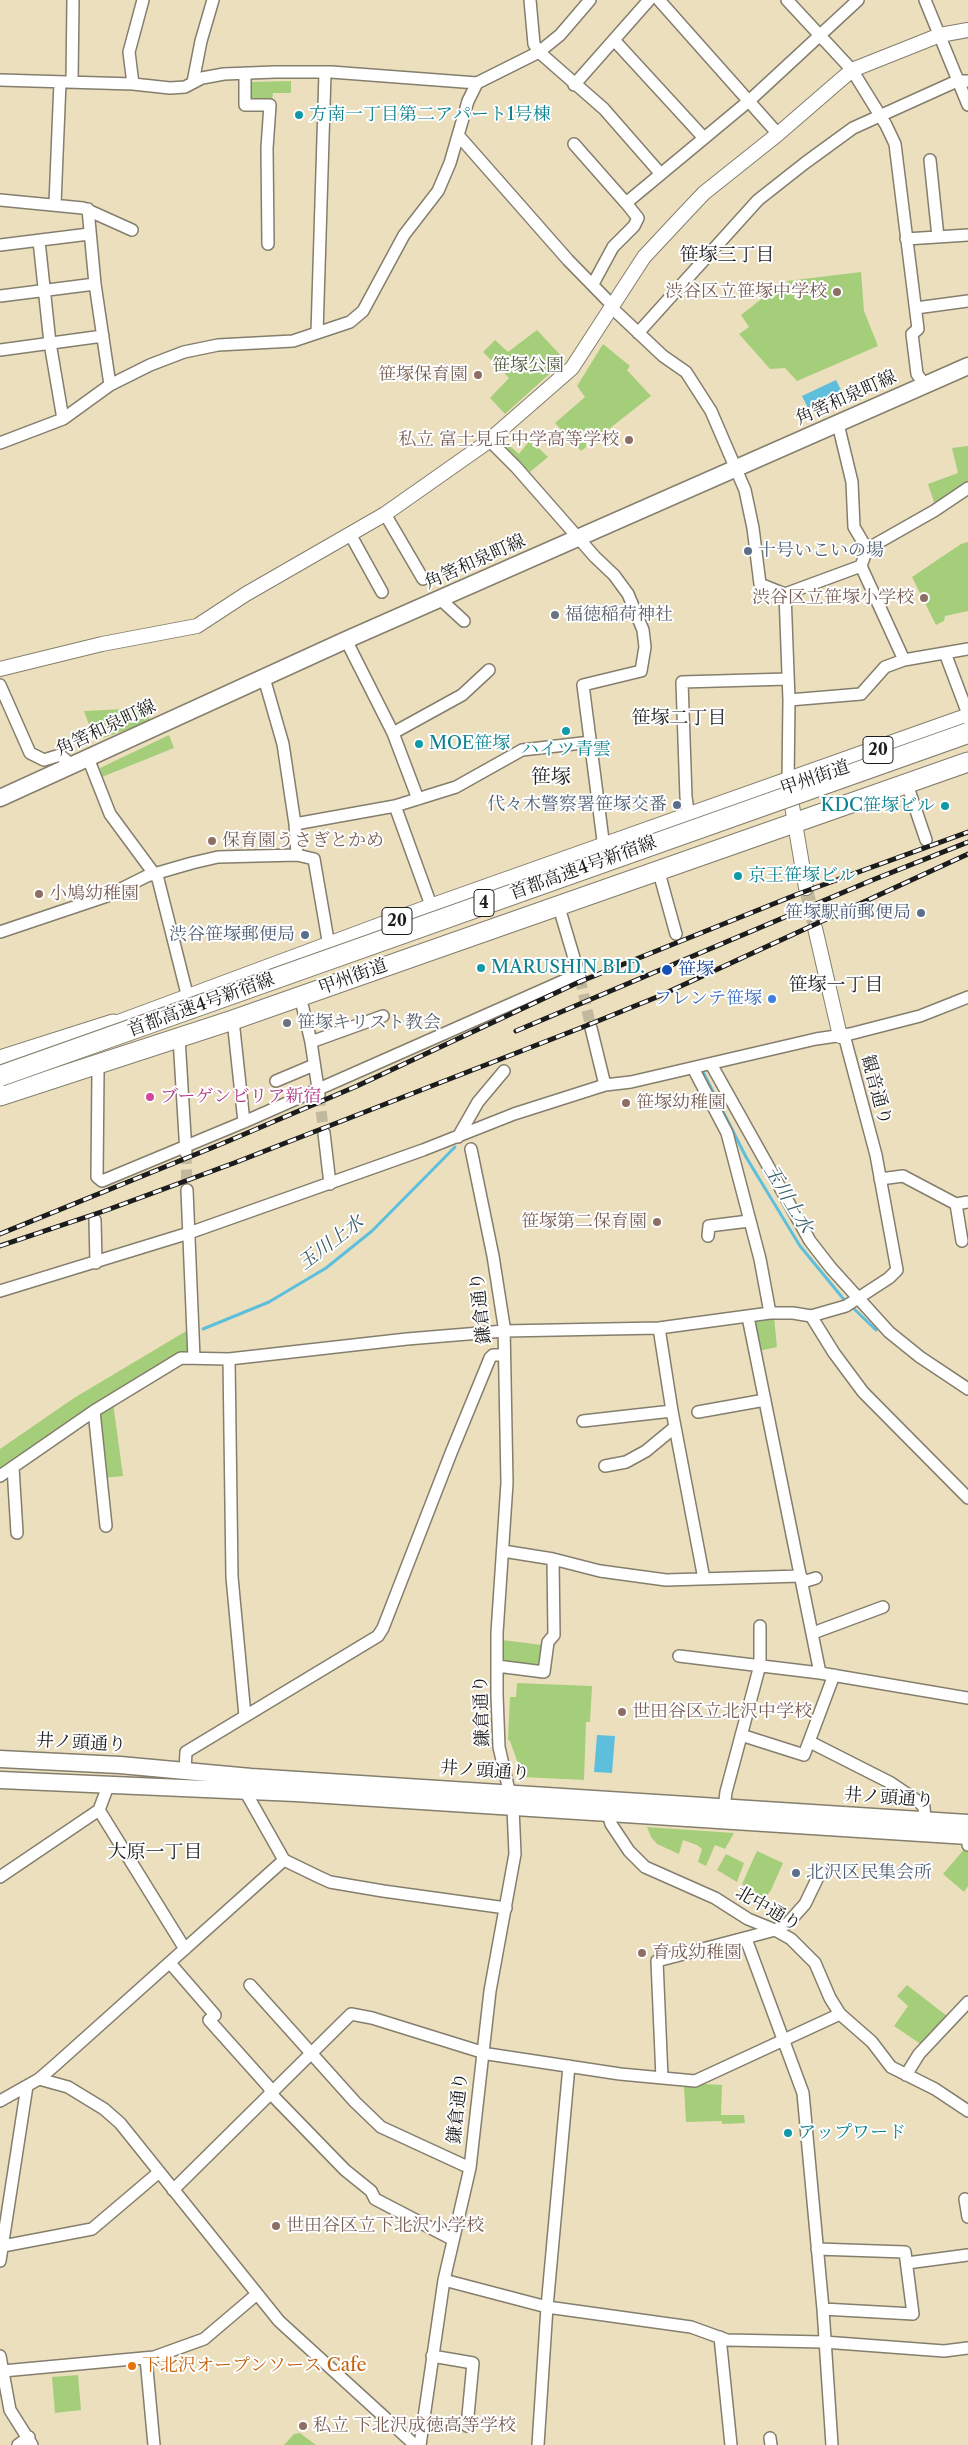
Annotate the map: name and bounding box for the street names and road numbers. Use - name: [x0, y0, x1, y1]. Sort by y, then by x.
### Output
- street label: 角筈和泉町線: [792, 366, 900, 430]
- street label: 角筈和泉町線: [421, 530, 529, 594]
- street label: 角筈和泉町線: [52, 695, 160, 761]
- road number: 20: [863, 736, 893, 764]
- street label: 甲州街道: [777, 756, 853, 800]
- street label: 首都高速4号新宿線: [507, 831, 659, 905]
- road number: 4: [474, 890, 494, 916]
- road number: 20: [382, 908, 412, 934]
- street label: 甲州街道: [315, 955, 391, 999]
- street label: 首都高速4号新宿線: [125, 968, 277, 1042]
- street label: 観音通り: [856, 1052, 896, 1128]
- street label: 鎌倉通り: [466, 1271, 496, 1345]
- street label: 鎌倉通り: [470, 1675, 494, 1747]
- street label: 井ノ頭通り: [35, 1730, 127, 1756]
- street label: 井ノ頭通り: [439, 1757, 531, 1785]
- street label: 井ノ頭通り: [843, 1784, 935, 1812]
- street label: 北中通り: [731, 1882, 805, 1936]
- street label: 鎌倉通り: [443, 2071, 473, 2145]

